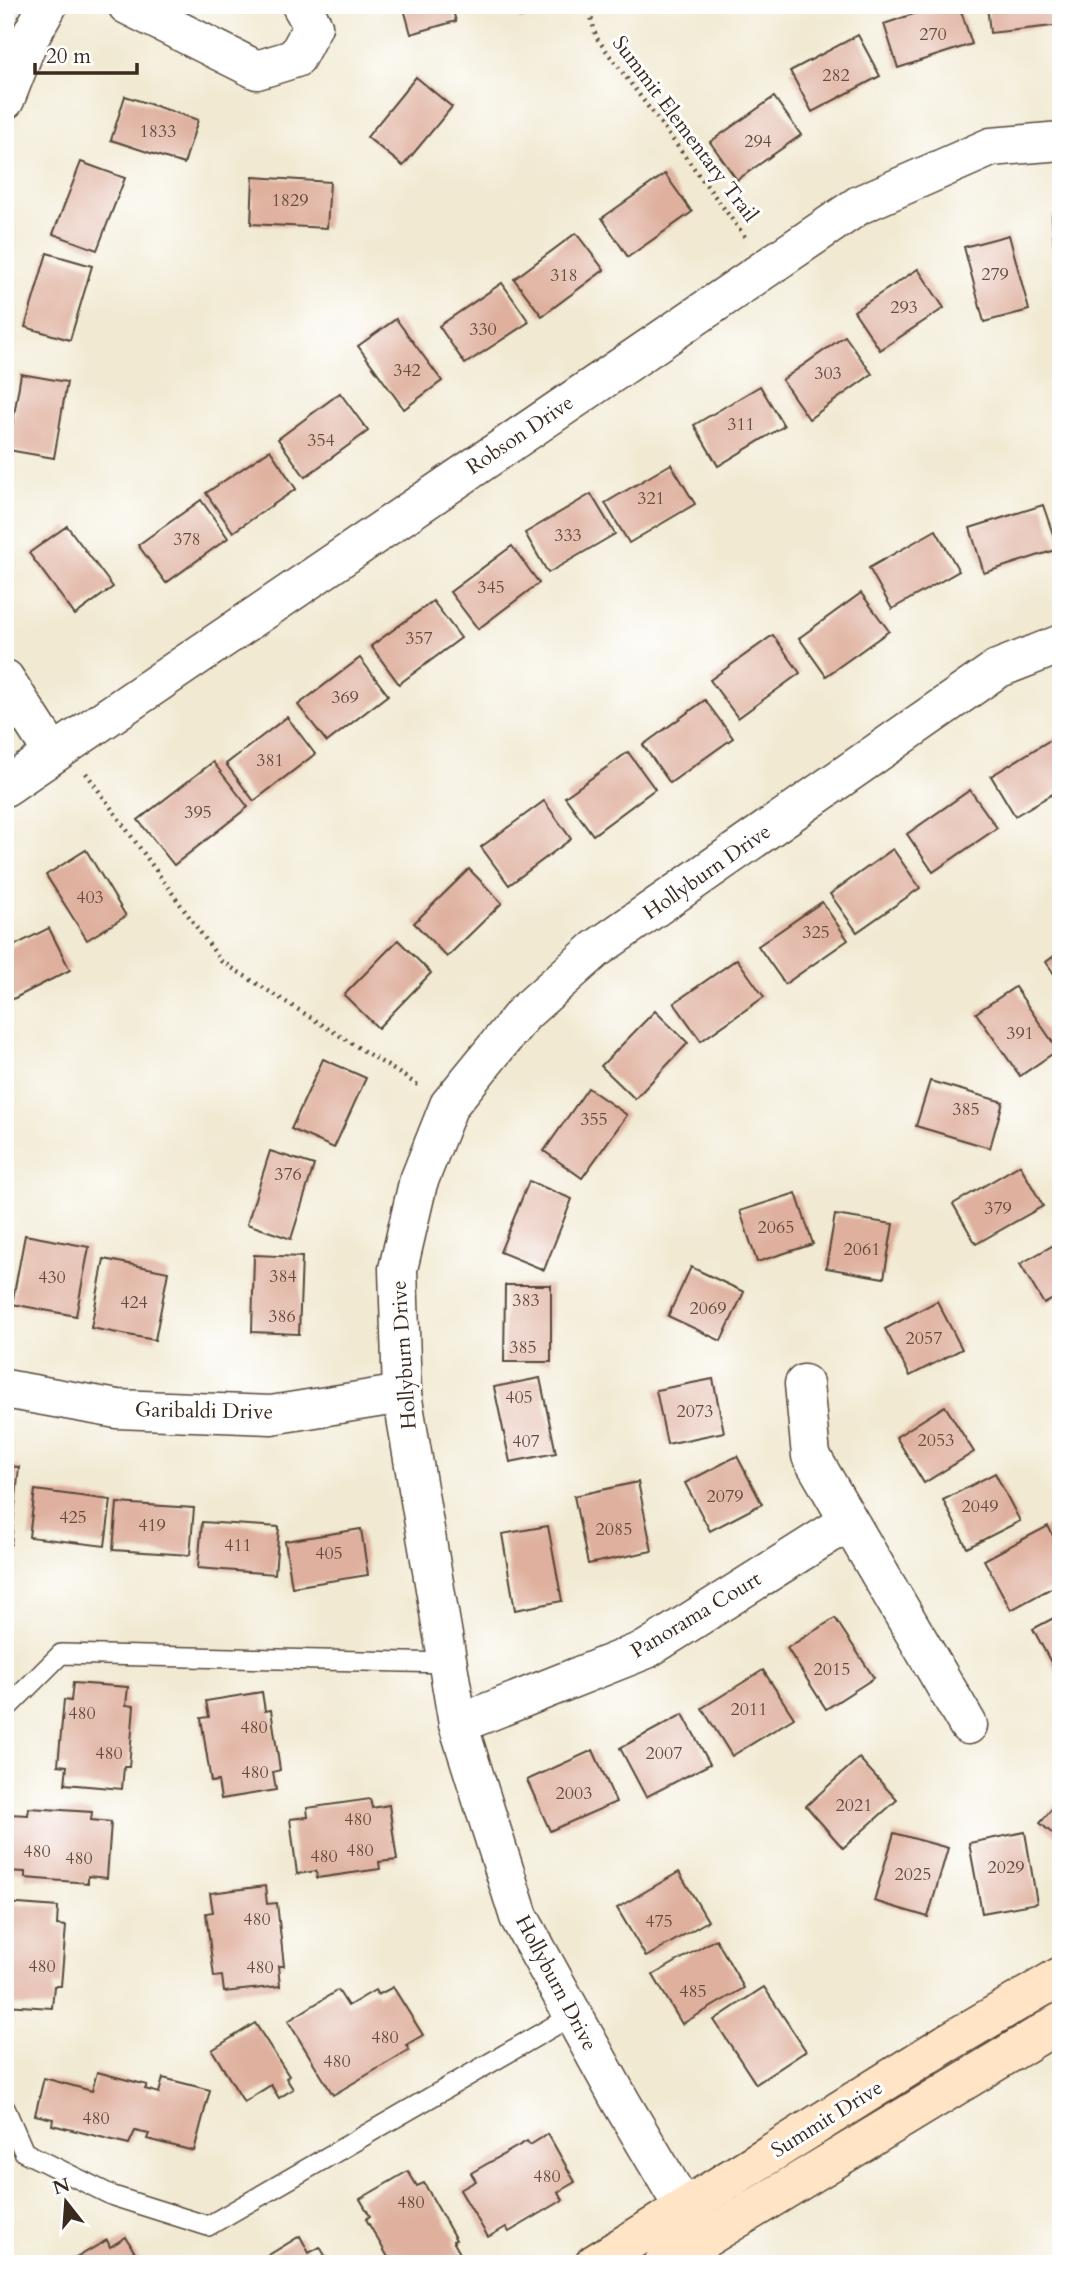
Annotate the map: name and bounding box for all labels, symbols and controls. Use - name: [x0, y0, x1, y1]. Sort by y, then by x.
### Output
- house number: 270: [919, 22, 947, 47]
- street label: Summit Elementary Trail: [605, 30, 765, 228]
- scale bar: [35, 32, 136, 76]
- text: 20 m: [46, 42, 91, 71]
- house number: 282: [822, 63, 850, 88]
- house number: 1833: [140, 119, 176, 144]
- house number: 294: [744, 129, 772, 154]
- house number: 1829: [272, 188, 308, 213]
- house number: 279: [981, 262, 1009, 287]
- house number: 318: [550, 263, 578, 288]
- house number: 293: [890, 295, 918, 320]
- house number: 330: [469, 317, 497, 342]
- house number: 342: [393, 358, 421, 383]
- house number: 303: [814, 361, 842, 386]
- street label: Robson Drive: [461, 388, 579, 482]
- house number: 311: [727, 412, 755, 437]
- house number: 354: [307, 428, 335, 453]
- house number: 321: [637, 486, 665, 511]
- house number: 333: [554, 523, 582, 548]
- house number: 378: [173, 527, 201, 552]
- house number: 345: [477, 575, 505, 600]
- house number: 357: [405, 626, 433, 651]
- house number: 369: [331, 685, 359, 710]
- house number: 381: [256, 748, 284, 773]
- house number: 395: [184, 800, 212, 825]
- street label: Hollyburn Drive: [637, 817, 777, 927]
- house number: 403: [76, 885, 104, 910]
- house number: 325: [802, 920, 830, 945]
- house number: 391: [1006, 1021, 1034, 1046]
- house number: 385: [952, 1097, 980, 1122]
- house number: 355: [580, 1107, 608, 1132]
- house number: 376: [274, 1162, 302, 1187]
- house number: 379: [984, 1196, 1012, 1221]
- house number: 2065: [758, 1215, 794, 1240]
- house number: 2061: [844, 1237, 880, 1262]
- house number: 384: [269, 1264, 297, 1289]
- house number: 430: [38, 1265, 66, 1290]
- street label: Hollyburn Drive: [384, 1279, 424, 1431]
- house number: 383: [512, 1288, 540, 1313]
- house number: 424: [120, 1290, 148, 1315]
- house number: 2069: [690, 1296, 726, 1321]
- house number: 386: [268, 1304, 296, 1329]
- house number: 2057: [906, 1326, 942, 1351]
- house number: 385: [509, 1335, 537, 1360]
- house number: 405: [505, 1385, 533, 1410]
- street label: Garibaldi Drive: [135, 1395, 273, 1427]
- house number: 2073: [677, 1399, 713, 1424]
- house number: 2053: [918, 1428, 954, 1453]
- house number: 407: [512, 1429, 540, 1454]
- house number: 2079: [707, 1484, 743, 1509]
- house number: 2049: [962, 1494, 998, 1519]
- house number: 425: [59, 1505, 87, 1530]
- house number: 419: [138, 1513, 166, 1538]
- house number: 2085: [596, 1517, 632, 1542]
- house number: 411: [224, 1533, 252, 1558]
- house number: 405: [315, 1541, 343, 1566]
- street label: Panorama Court: [625, 1564, 767, 1665]
- house number: 2015: [814, 1657, 850, 1682]
- house number: 2011: [731, 1697, 767, 1722]
- house number: 480: [68, 1701, 96, 1726]
- house number: 480: [240, 1715, 268, 1740]
- house number: 480: [95, 1741, 123, 1766]
- house number: 2007: [646, 1741, 682, 1766]
- house number: 480: [241, 1760, 269, 1785]
- house number: 2003: [556, 1781, 592, 1806]
- house number: 2021: [836, 1793, 872, 1818]
- house number: 480: [344, 1807, 372, 1832]
- house number: 480: [346, 1838, 374, 1863]
- house number: 480: [23, 1839, 51, 1864]
- house number: 480: [310, 1844, 338, 1869]
- house number: 480: [65, 1846, 93, 1871]
- house number: 2029: [988, 1855, 1024, 1880]
- house number: 2025: [895, 1862, 931, 1887]
- house number: 480: [243, 1907, 271, 1932]
- house number: 475: [645, 1909, 673, 1934]
- street label: Hollyburn Drive: [508, 1910, 604, 2056]
- house number: 480: [28, 1954, 56, 1979]
- house number: 480: [246, 1955, 274, 1980]
- house number: 485: [679, 1979, 707, 2004]
- house number: 480: [371, 2025, 399, 2050]
- house number: 480: [323, 2049, 351, 2074]
- street label: Summit Drive: [766, 2073, 888, 2165]
- house number: 480: [82, 2106, 110, 2131]
- house number: 480: [533, 2164, 561, 2189]
- north arrow: [32, 2168, 102, 2238]
- text: N: [50, 2172, 73, 2202]
- house number: 480: [397, 2190, 425, 2215]

